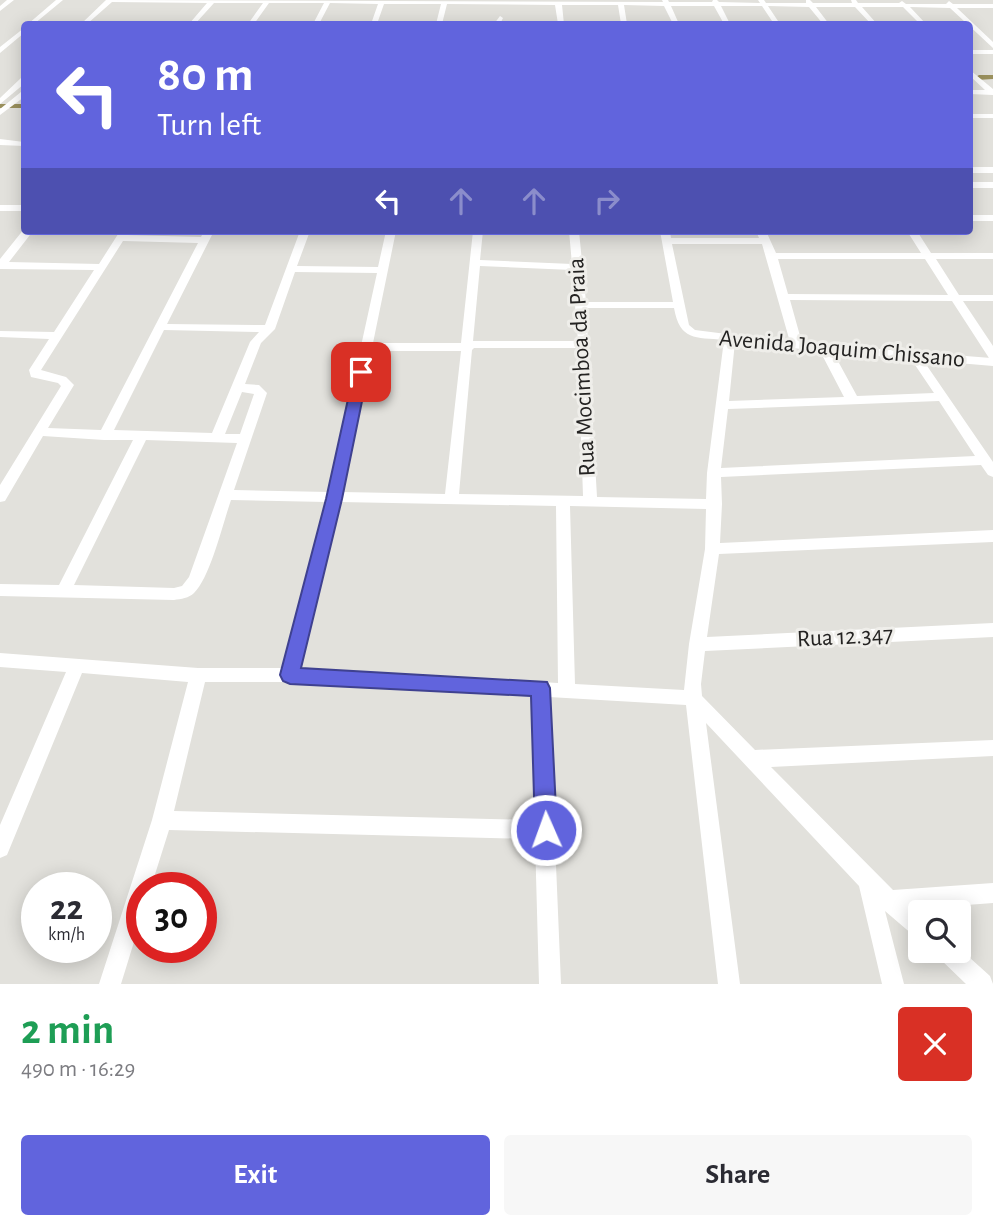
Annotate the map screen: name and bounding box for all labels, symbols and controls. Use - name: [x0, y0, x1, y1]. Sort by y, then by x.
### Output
- icon: left: [42, 49, 133, 140]
- text: 80 m: [157, 51, 254, 100]
- text: Turn left: [157, 109, 261, 141]
- icon: left: [369, 182, 407, 220]
- icon: ahead: [442, 182, 480, 220]
- icon: ahead: [515, 182, 553, 220]
- icon: right: [588, 182, 626, 220]
- street label: Rua Mocimboa da Praia: [564, 257, 600, 477]
- street label: Avenida Joaquim Chissano: [718, 326, 966, 372]
- pin: [331, 342, 391, 402]
- icon: arrive: [342, 353, 380, 391]
- street label: Rua 12.347: [796, 622, 894, 652]
- position arrow: [509, 793, 583, 867]
- speed limit sign: 30: [126, 872, 217, 963]
- text: 22: [50, 891, 83, 926]
- map controls: [908, 900, 971, 963]
- button: search: [908, 900, 971, 963]
- text: km/h: [48, 926, 85, 944]
- button: close: [898, 1007, 972, 1081]
- text: 2 min: [21, 1009, 114, 1051]
- text: 490 m · 16:29: [21, 1058, 135, 1081]
- button: Exit: [21, 1135, 490, 1215]
- button: Share: [504, 1135, 972, 1215]

